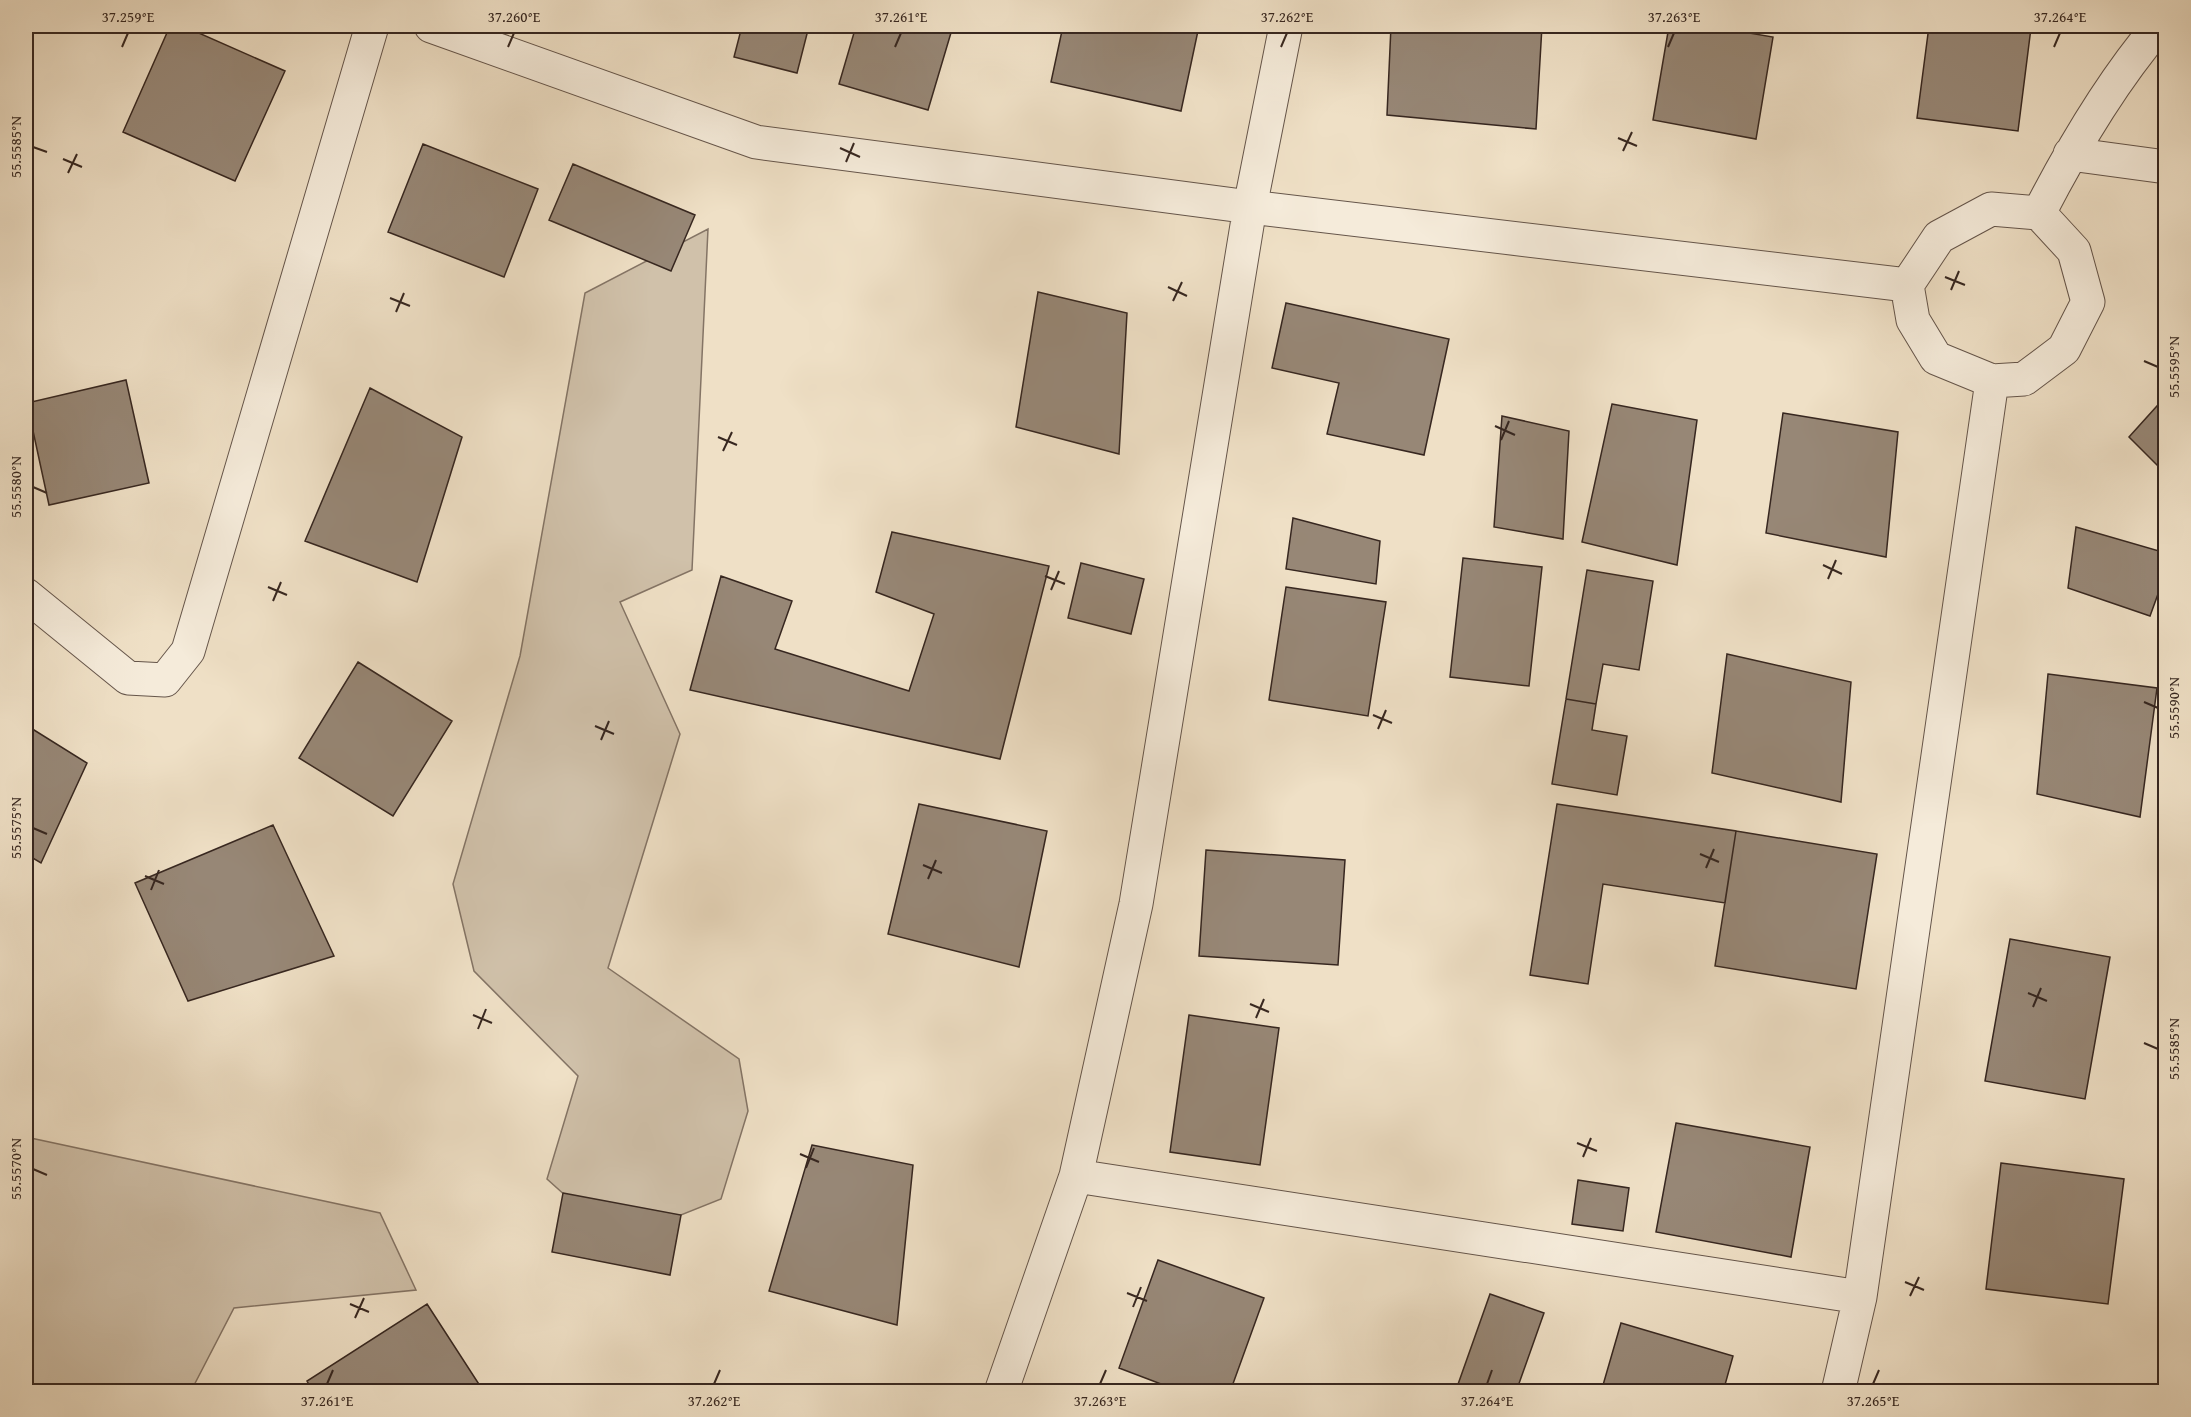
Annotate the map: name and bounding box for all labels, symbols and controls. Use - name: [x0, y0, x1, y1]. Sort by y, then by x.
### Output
- text: 37.259°E: [102, 6, 155, 27]
- text: 37.260°E: [488, 6, 541, 27]
- text: 37.261°E: [875, 6, 928, 27]
- text: 37.262°E: [1261, 6, 1314, 27]
- text: 37.263°E: [1648, 6, 1701, 27]
- text: 37.264°E: [2034, 6, 2087, 27]
- text: 55.5585°N: [5, 116, 26, 178]
- text: 55.5595°N: [2163, 336, 2184, 398]
- text: 55.5580°N: [5, 456, 26, 518]
- text: 55.5590°N: [2163, 677, 2184, 739]
- text: 55.5575°N: [5, 797, 26, 859]
- text: 55.5585°N: [2163, 1018, 2184, 1080]
- text: 55.5570°N: [5, 1138, 26, 1200]
- text: 37.261°E: [301, 1390, 354, 1411]
- text: 37.262°E: [688, 1390, 741, 1411]
- text: 37.263°E: [1074, 1390, 1127, 1411]
- text: 37.264°E: [1461, 1390, 1514, 1411]
- text: 37.265°E: [1847, 1390, 1900, 1411]

